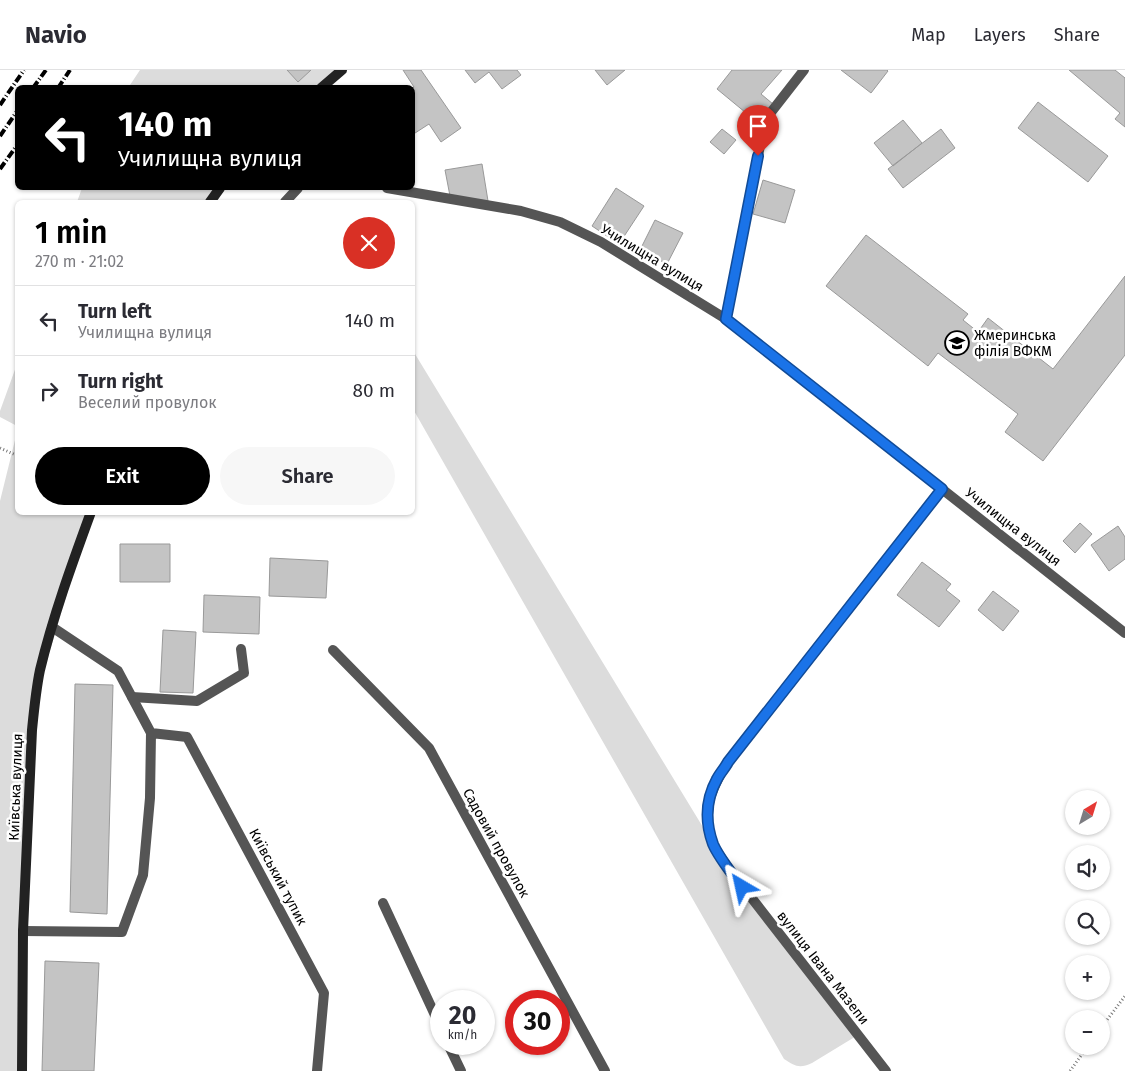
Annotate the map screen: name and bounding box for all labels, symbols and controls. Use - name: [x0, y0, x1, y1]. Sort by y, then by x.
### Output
- text: Navio: [25, 21, 87, 49]
- text: Map: [911, 24, 946, 46]
- text: Layers: [974, 24, 1026, 46]
- text: Share: [1054, 24, 1100, 46]
- text: 140 m: [118, 103, 212, 145]
- icon: left: [35, 105, 100, 170]
- pin: [737, 105, 779, 156]
- icon: arrive: [744, 112, 772, 140]
- text: Училищна вулиця: [118, 145, 302, 172]
- text: 1 min: [35, 215, 107, 251]
- button: close: [343, 217, 395, 269]
- street label: Училищна вулиця: [597, 221, 707, 295]
- text: 270 m · 21:02: [35, 252, 124, 271]
- text: Turn left: [78, 300, 152, 323]
- icon: left: [35, 307, 63, 335]
- text: 140 m: [345, 309, 395, 332]
- text: Училищна вулиця: [78, 323, 212, 342]
- place label: Жмеринська філія ВФКМ: [974, 327, 1056, 360]
- school or university icon: Жмеринська філія ВФКМ: [944, 330, 970, 356]
- text: Turn right: [78, 370, 163, 393]
- icon: right: [35, 377, 63, 405]
- text: 80 m: [353, 379, 395, 402]
- text: Веселий провулок: [78, 393, 217, 412]
- button: Exit: [35, 447, 210, 505]
- button: Share: [220, 447, 395, 505]
- street label: Училищна вулиця: [962, 484, 1064, 570]
- street label: Київська вулиця: [6, 733, 26, 841]
- street label: Садовий провулок: [459, 785, 533, 901]
- north arrow: [1065, 790, 1110, 835]
- map controls: [1065, 790, 1110, 1055]
- street label: Київський тупик: [245, 826, 311, 929]
- button: sound: [1065, 845, 1110, 890]
- position arrow: [715, 860, 767, 912]
- button: search: [1065, 900, 1110, 945]
- street label: вулиця Івана Мазепи: [773, 908, 873, 1028]
- button: +: [1065, 955, 1110, 1000]
- speed limit sign: 30: [505, 990, 570, 1055]
- text: 20: [449, 1001, 476, 1031]
- button: −: [1065, 1010, 1110, 1055]
- text: km/h: [448, 1028, 477, 1042]

